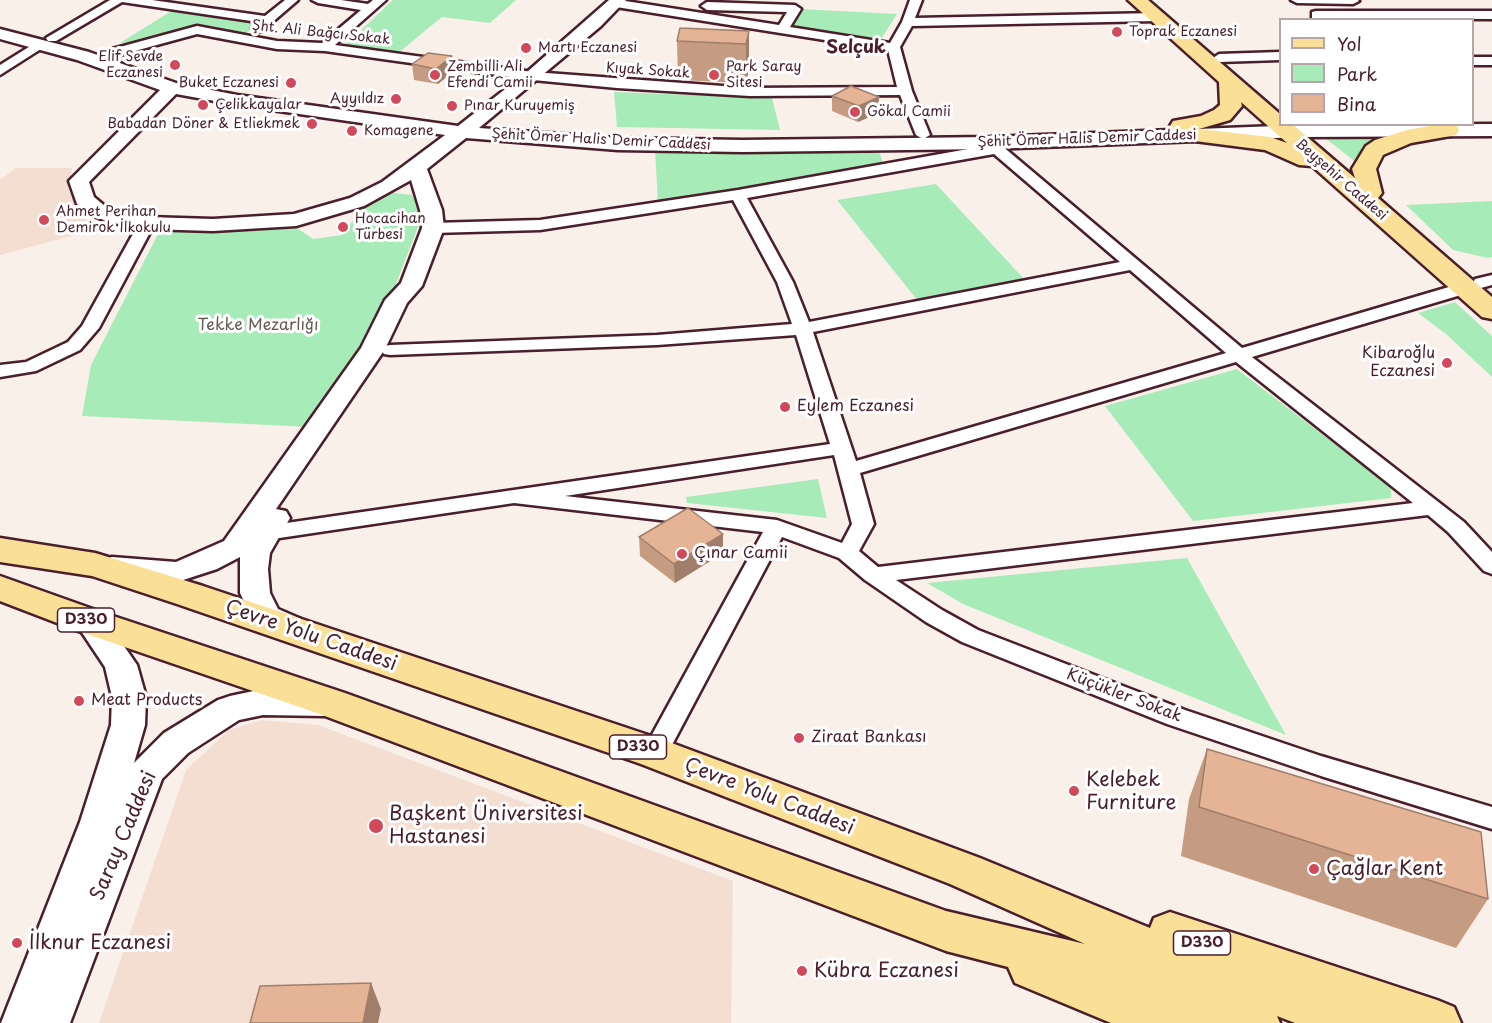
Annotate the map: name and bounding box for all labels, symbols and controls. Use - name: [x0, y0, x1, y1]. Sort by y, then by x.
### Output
- street label: Şht. Ali Bağcı Sokak: [251, 17, 391, 49]
- legend: [1279, 18, 1474, 126]
- place label: Toprak Eczanesi: [1129, 24, 1237, 40]
- marker: Toprak Eczanesi: [1110, 25, 1124, 39]
- text: Yol: [1337, 30, 1362, 57]
- district label: Selçuk: [826, 37, 886, 59]
- place label: Martı Eczanesi: [538, 40, 637, 56]
- marker: Martı Eczanesi: [519, 41, 533, 55]
- place label: Elif Sevde Eczanesi: [99, 49, 163, 82]
- marker: Elif Sevde Eczanesi: [168, 58, 182, 72]
- place label: Zembilli Ali Efendi Camii: [447, 59, 533, 92]
- place label: Park Saray Sitesi: [726, 59, 802, 92]
- street label: Kıyak Sokak: [606, 60, 690, 82]
- text: Park: [1337, 60, 1377, 87]
- marker: Zembilli Ali Efendi Camii: [428, 68, 442, 82]
- marker: Park Saray Sitesi: [707, 68, 721, 82]
- place label: Buket Eczanesi: [179, 75, 279, 91]
- marker: Buket Eczanesi: [284, 76, 298, 90]
- text: Bina: [1337, 90, 1376, 117]
- place label: Ayyıldız: [330, 91, 384, 107]
- marker: Ayyıldız: [389, 92, 403, 106]
- place label: Çelikkayalar: [215, 97, 302, 113]
- marker: Çelikkayalar: [196, 98, 210, 112]
- place label: Pınar Kuruyemiş: [464, 98, 574, 114]
- marker: Pınar Kuruyemiş: [445, 99, 459, 113]
- place label: Gökal Camii: [867, 104, 951, 120]
- marker: Gökal Camii: [848, 105, 862, 119]
- place label: Babadan Döner & Etliekmek: [108, 116, 300, 132]
- marker: Babadan Döner & Etliekmek: [305, 117, 319, 131]
- place label: Komagene: [364, 123, 434, 139]
- marker: Komagene: [345, 124, 359, 138]
- street label: Şehit Ömer Halis Demir Caddesi: [491, 126, 711, 154]
- street label: Şehit Ömer Halis Demir Caddesi: [977, 127, 1197, 151]
- street label: Beyşehir Caddesi: [1292, 136, 1390, 224]
- place label: Ahmet Perihan Demirok İlkokulu: [56, 204, 171, 237]
- place label: Hocacihan Türbesi: [355, 211, 426, 244]
- marker: Ahmet Perihan Demirok İlkokulu: [37, 213, 51, 227]
- marker: Hocacihan Türbesi: [336, 220, 350, 234]
- park label: Tekke Mezarlığı: [197, 316, 319, 336]
- place label: Kibaroğlu Eczanesi: [1362, 344, 1435, 382]
- marker: Kibaroğlu Eczanesi: [1440, 356, 1454, 370]
- place label: Eylem Eczanesi: [797, 397, 914, 417]
- marker: Eylem Eczanesi: [778, 400, 792, 414]
- place label: Çınar Camii: [694, 544, 788, 564]
- marker: Çınar Camii: [675, 547, 689, 561]
- street label: Çevre Yolu Caddesi: [222, 595, 400, 677]
- road number: D330: [58, 608, 115, 632]
- street label: Küçükler Sokak: [1064, 665, 1184, 727]
- place label: Meat Products: [91, 691, 202, 711]
- marker: Meat Products: [72, 694, 86, 708]
- place label: Ziraat Bankası: [811, 728, 927, 748]
- marker: Ziraat Bankası: [792, 731, 806, 745]
- road number: D330: [610, 735, 666, 759]
- street label: Çevre Yolu Caddesi: [681, 754, 857, 840]
- street label: Saray Caddesi: [86, 768, 162, 904]
- place label: Kelebek Furniture: [1086, 768, 1176, 815]
- marker: Kelebek Furniture: [1067, 784, 1081, 798]
- place label: Başkent Üniversitesi Hastanesi: [389, 802, 583, 849]
- marker: Başkent Üniversitesi Hastanesi: [367, 817, 385, 835]
- place label: Çağlar Kent: [1326, 857, 1443, 881]
- marker: Çağlar Kent: [1307, 862, 1321, 876]
- place label: İlknur Eczanesi: [29, 931, 171, 955]
- road number: D330: [1174, 931, 1230, 955]
- marker: İlknur Eczanesi: [10, 936, 24, 950]
- place label: Kübra Eczanesi: [814, 959, 959, 983]
- marker: Kübra Eczanesi: [795, 964, 809, 978]

